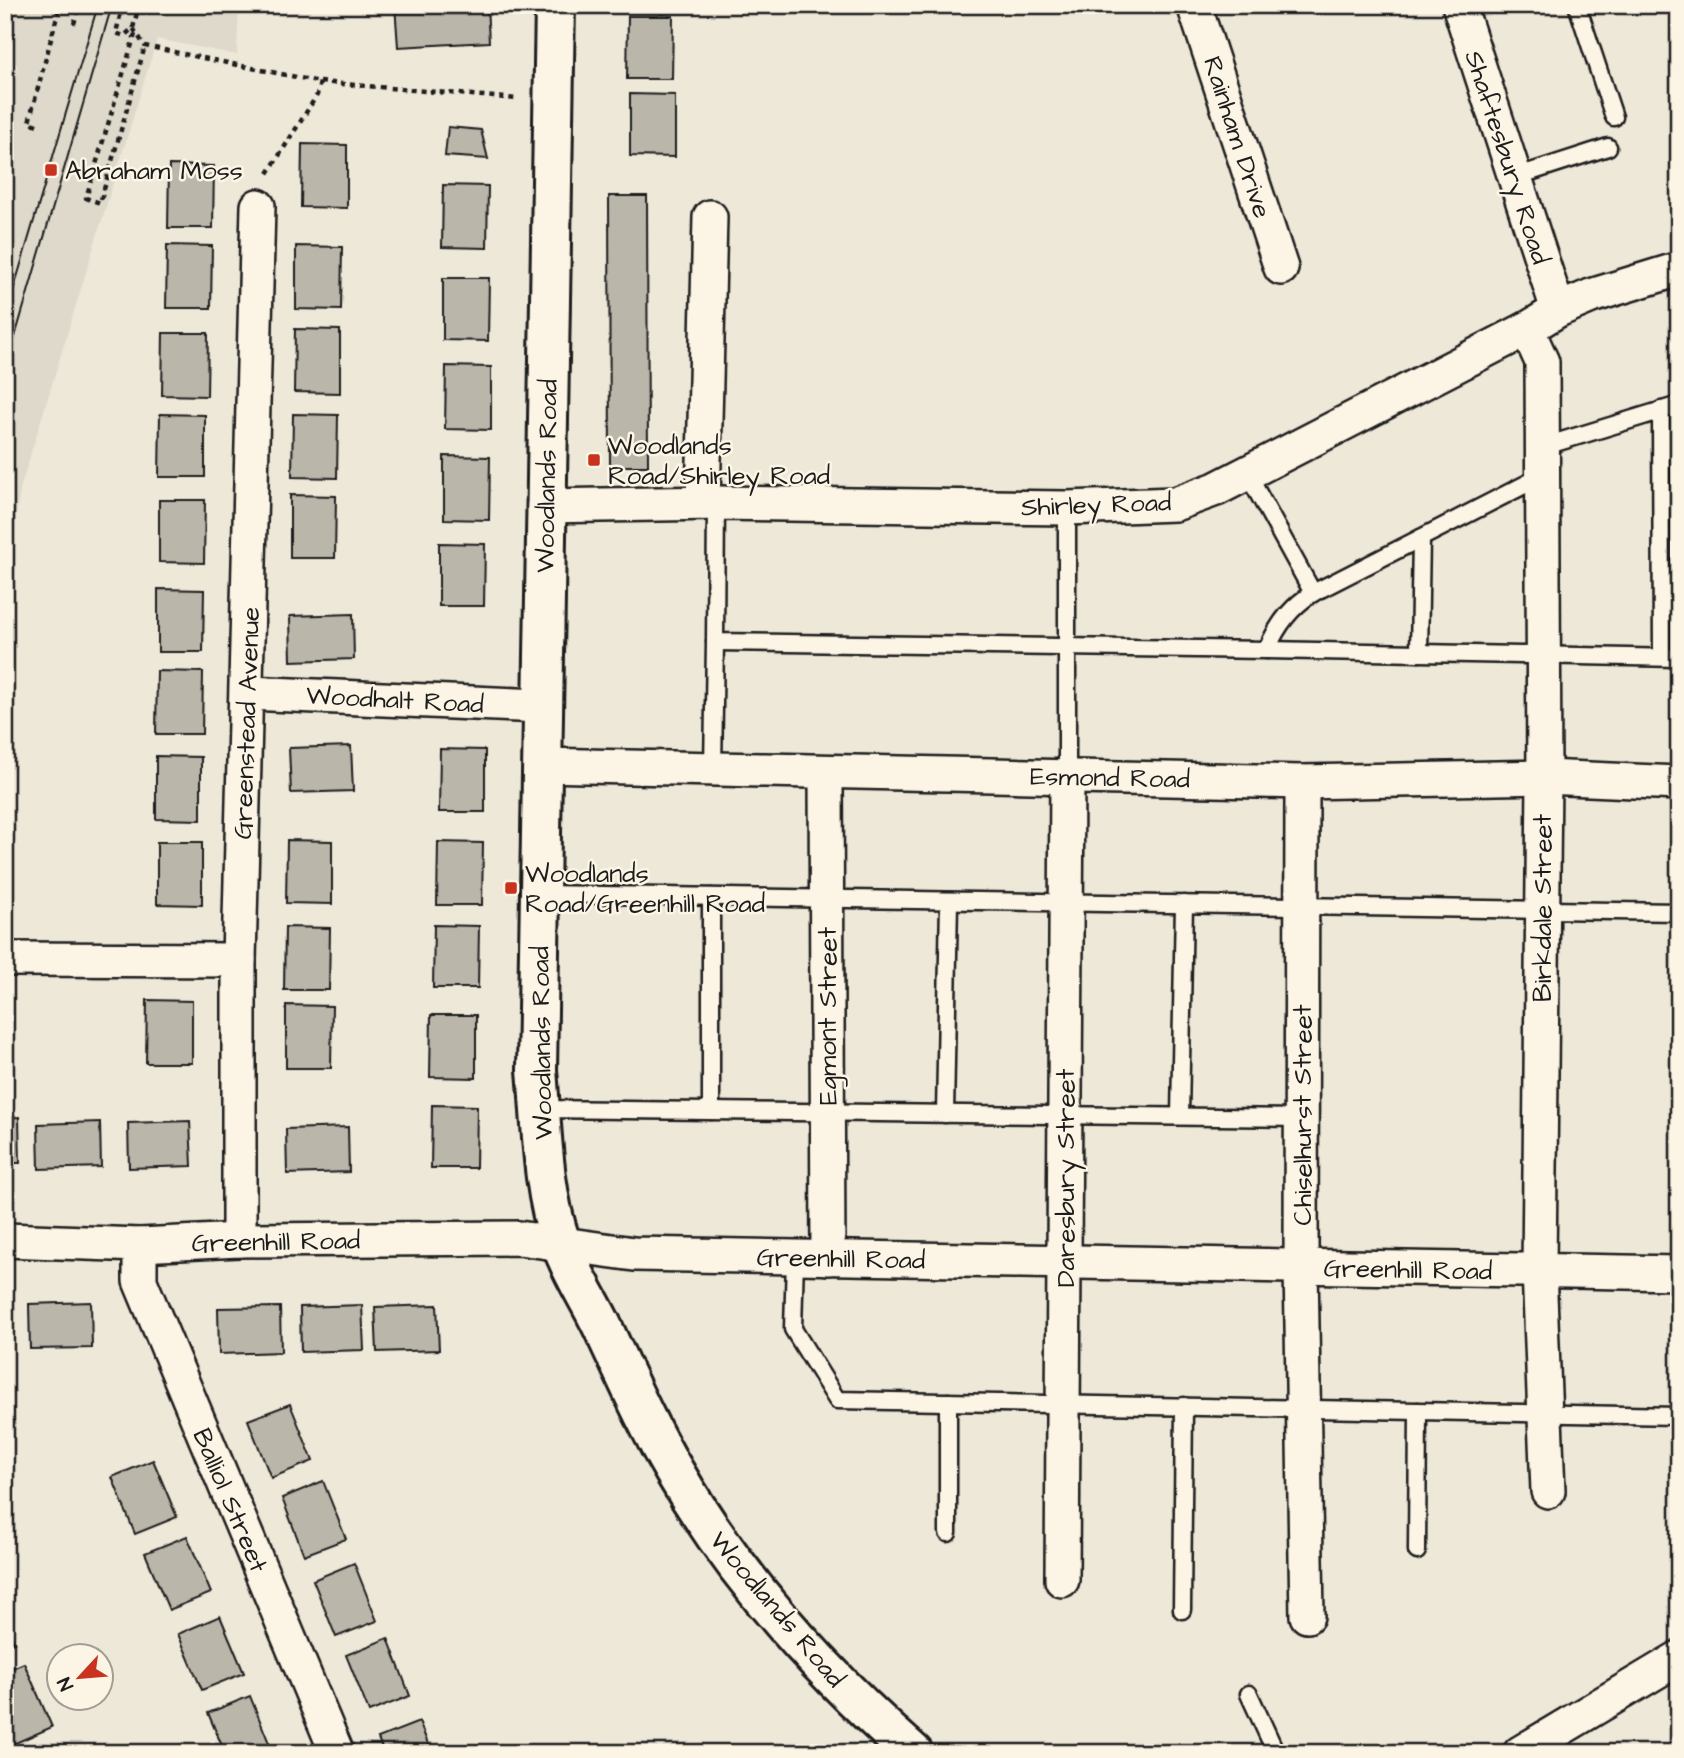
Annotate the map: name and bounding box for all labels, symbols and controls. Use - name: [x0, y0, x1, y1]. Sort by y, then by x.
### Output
- street label: Shaftesbury Road: [1454, 46, 1559, 269]
- street label: Rainham Drive: [1194, 52, 1280, 223]
- place label: Abraham Moss: [65, 153, 243, 189]
- marker: Abraham Moss: [43, 162, 59, 178]
- street label: Woodlands Road: [527, 379, 567, 573]
- place label: Woodlands Road/Shirley Road: [608, 428, 830, 496]
- marker: Woodlands Road/Shirley Road: [586, 452, 602, 468]
- street label: Shirley Road: [1020, 484, 1172, 528]
- street label: Greenstead Avenue: [225, 606, 269, 840]
- street label: Woodhalt Road: [305, 677, 485, 723]
- street label: Esmond Road: [1030, 759, 1190, 797]
- street label: Birkdale Street: [1525, 813, 1561, 1002]
- place label: Woodlands Road/Greenhill Road: [525, 856, 765, 922]
- marker: Woodlands Road/Greenhill Road: [503, 880, 519, 896]
- street label: Egmont Street: [810, 927, 848, 1105]
- street label: Woodlands Road: [522, 946, 562, 1140]
- street label: Chiselhurst Street: [1285, 1004, 1321, 1226]
- street label: Daresbury Street: [1048, 1068, 1086, 1287]
- street label: Greenhill Road: [191, 1223, 361, 1261]
- street label: Greenhill Road: [756, 1240, 926, 1278]
- street label: Greenhill Road: [1323, 1251, 1493, 1289]
- street label: Balliol Street: [184, 1423, 277, 1578]
- street label: Woodlands Road: [701, 1524, 853, 1695]
- north arrow: [46, 1642, 116, 1712]
- text: N: [51, 1672, 81, 1695]

